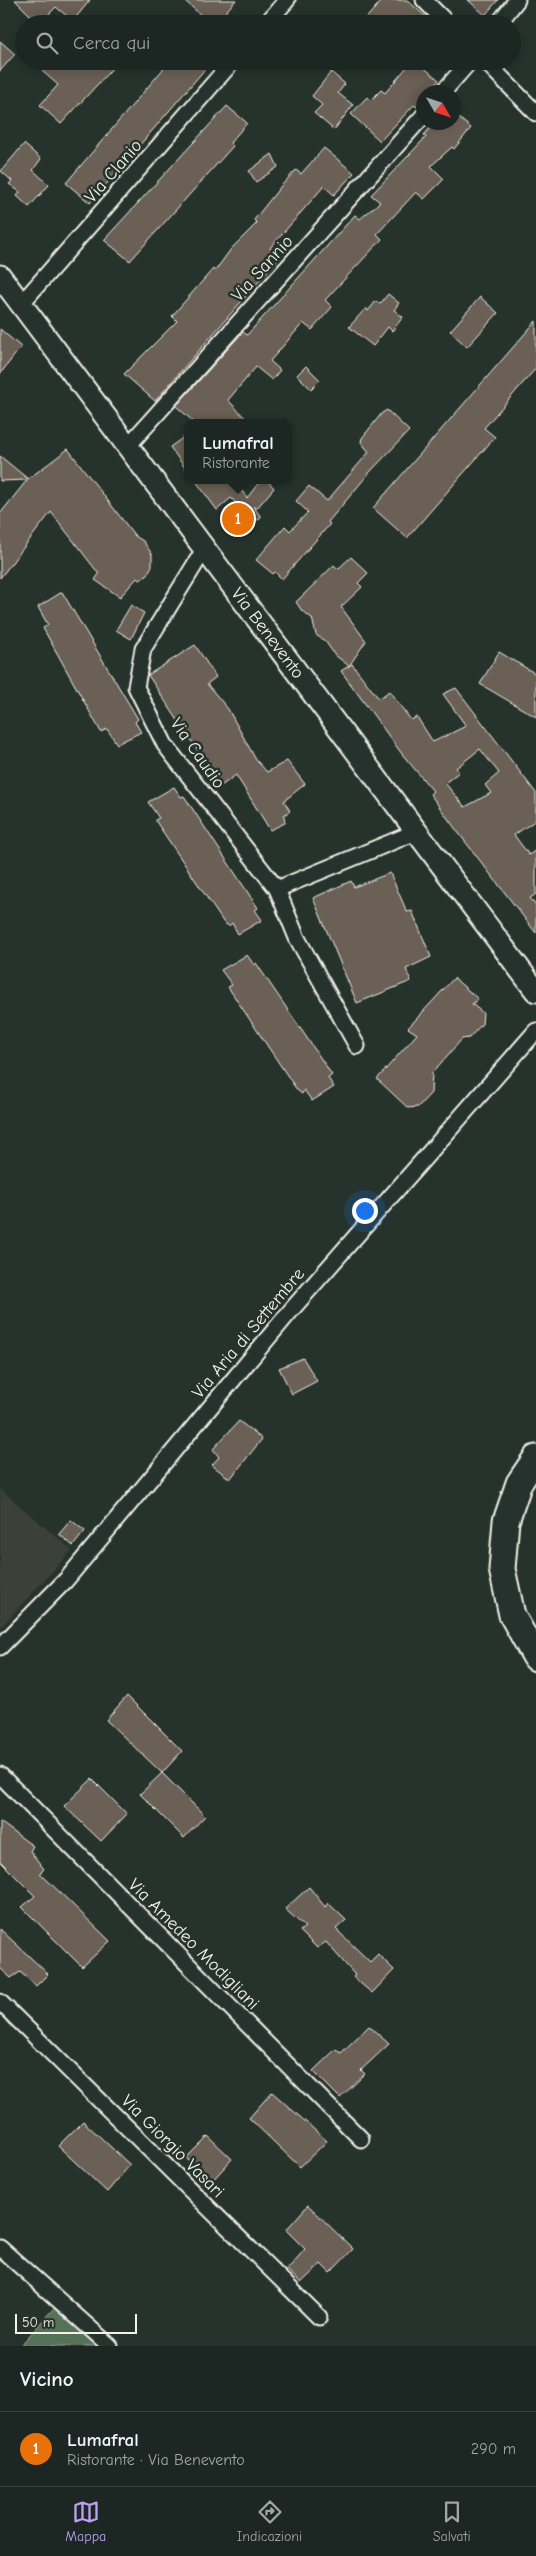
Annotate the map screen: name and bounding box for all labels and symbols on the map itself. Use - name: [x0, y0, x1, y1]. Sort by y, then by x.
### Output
- north arrow: [416, 85, 461, 130]
- street label: Via Clanio: [80, 135, 147, 207]
- street label: Via Sannio: [227, 231, 298, 306]
- pin: 1: [222, 500, 254, 538]
- street label: Via Benevento: [227, 584, 309, 683]
- street label: Via Caudio: [166, 714, 230, 793]
- your location: [352, 1198, 378, 1224]
- street label: Via Aria di Settembre: [188, 1264, 309, 1403]
- street label: Via Amedeo Modigliani: [124, 1874, 264, 2014]
- street label: Via Giorgio Vasari: [117, 2090, 229, 2202]
- scale bar: [15, 2311, 138, 2334]

